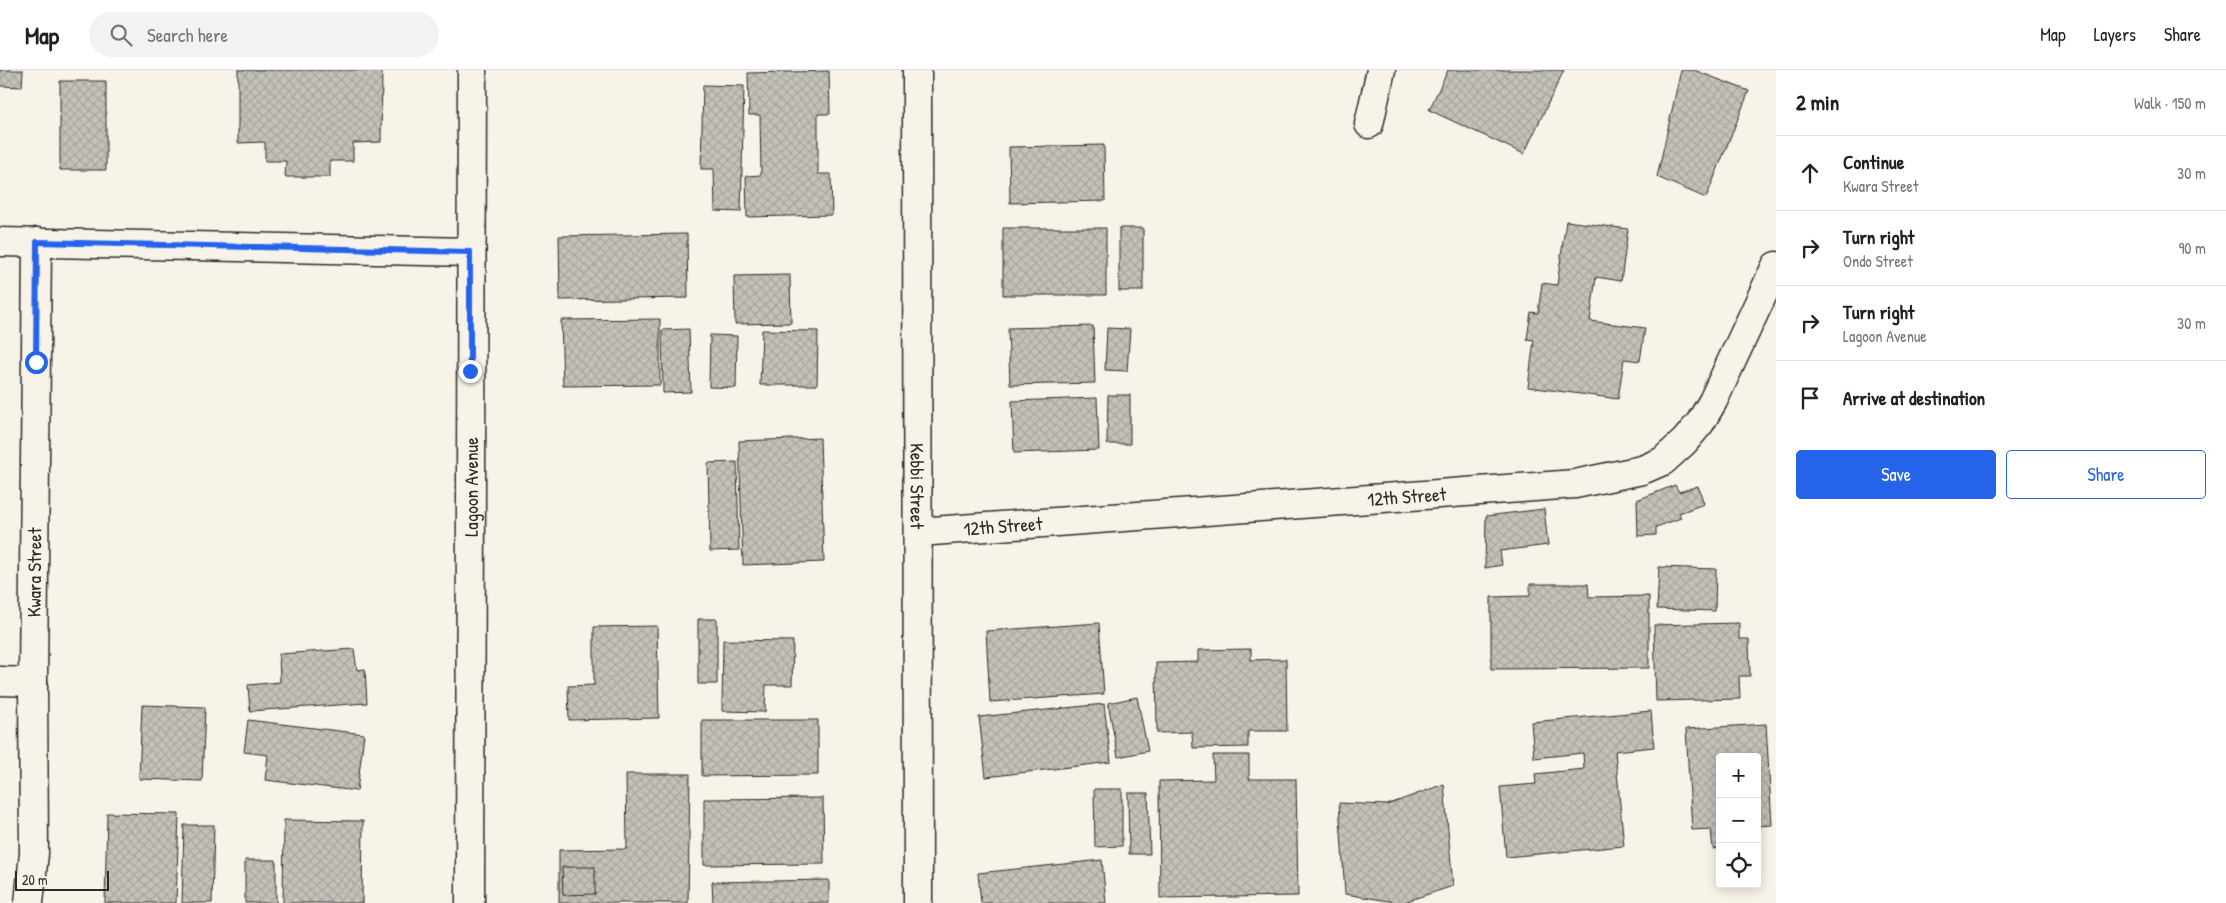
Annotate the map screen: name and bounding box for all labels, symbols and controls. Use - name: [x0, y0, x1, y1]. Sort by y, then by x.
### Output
- search box: [89, 12, 439, 57]
- text: Map: [25, 19, 59, 51]
- icon: search: [107, 21, 135, 49]
- text: Search here: [147, 22, 228, 48]
- text: Map: [2040, 22, 2066, 47]
- text: Layers: [2094, 22, 2136, 47]
- text: Share: [2164, 22, 2201, 47]
- text: 2 min: [1796, 88, 1839, 117]
- text: Walk · 150 m: [2134, 92, 2206, 114]
- text: Continue: [1843, 149, 1904, 175]
- icon: ahead: [1796, 159, 1824, 187]
- text: 30 m: [2177, 162, 2206, 184]
- text: Kwara Street: [1843, 175, 1918, 197]
- text: Turn right: [1843, 224, 1914, 250]
- icon: right: [1796, 234, 1824, 262]
- text: 90 m: [2178, 237, 2206, 259]
- text: Ondo Street: [1843, 250, 1913, 272]
- text: Turn right: [1843, 299, 1914, 325]
- icon: right: [1796, 309, 1824, 337]
- text: 30 m: [2177, 312, 2206, 334]
- text: Lagoon Avenue: [1843, 325, 1927, 347]
- route start: [25, 351, 48, 374]
- route end: [459, 360, 482, 383]
- icon: arrive: [1796, 384, 1824, 412]
- text: Arrive at destination: [1843, 385, 1985, 411]
- street label: Lagoon Avenue: [458, 437, 484, 537]
- street label: Kebbi Street: [904, 443, 931, 530]
- button: Save: [1796, 450, 1996, 499]
- button: Share: [2006, 450, 2206, 499]
- street label: 12th Street: [1366, 480, 1447, 512]
- street label: 12th Street: [962, 510, 1044, 542]
- street label: Kwara Street: [21, 527, 47, 617]
- map controls: [1716, 753, 1761, 888]
- button: +: [1716, 753, 1761, 798]
- button: −: [1716, 798, 1761, 843]
- button: locate: [1716, 843, 1761, 888]
- scale bar: [15, 868, 109, 891]
- text: 20 m: [22, 870, 48, 889]

